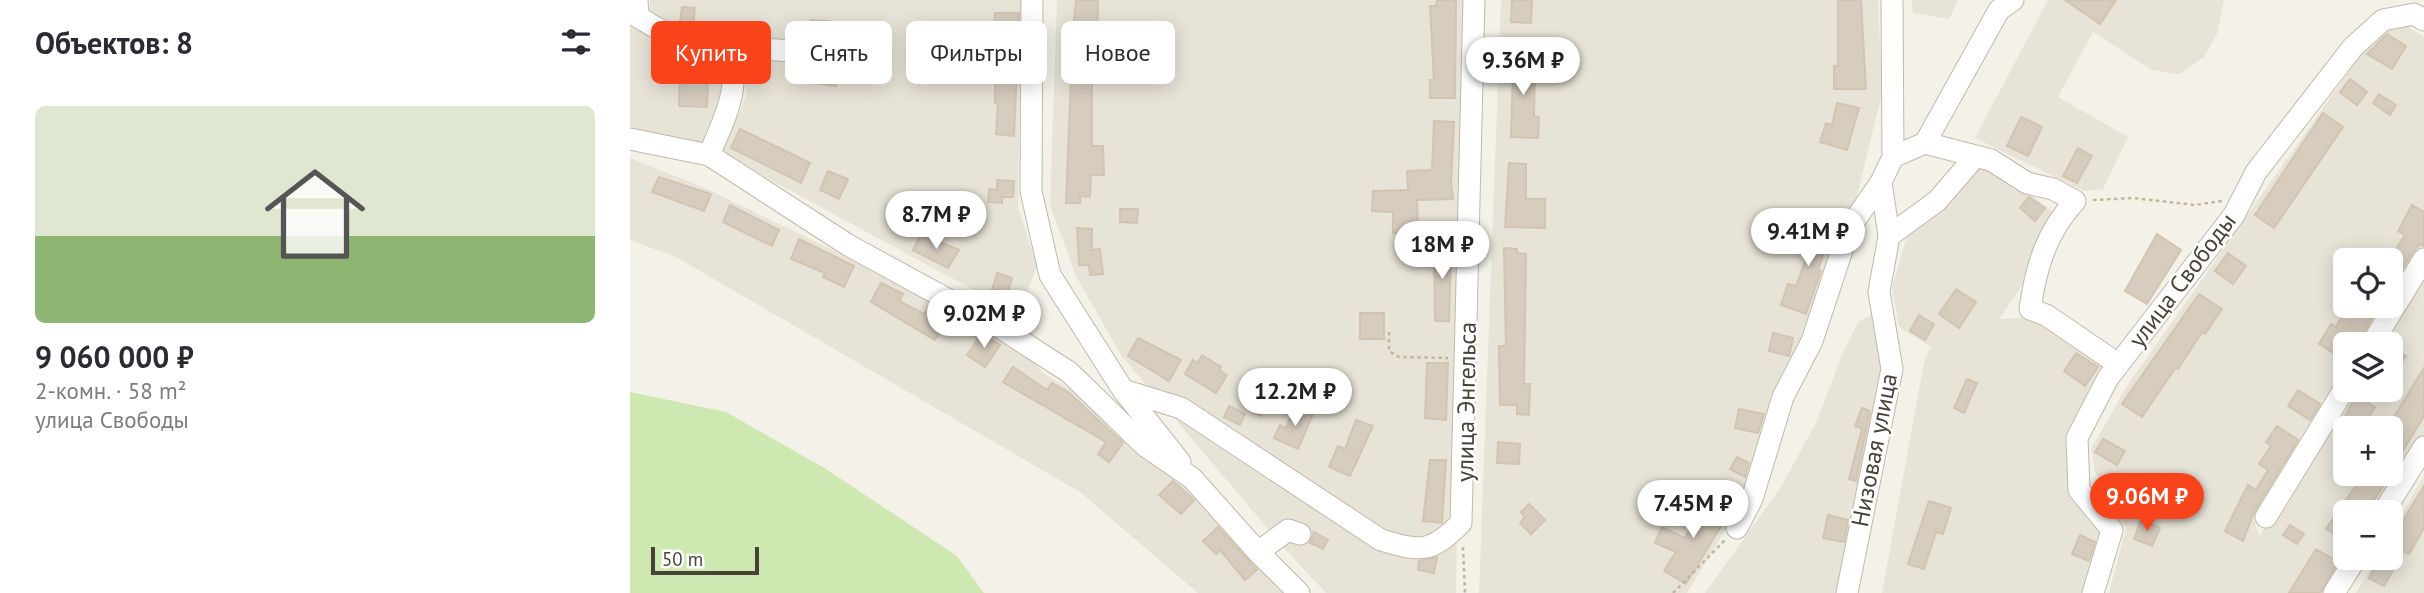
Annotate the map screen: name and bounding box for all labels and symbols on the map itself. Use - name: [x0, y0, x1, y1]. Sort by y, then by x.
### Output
- pin: 9.36M ₽: [1458, 38, 1588, 97]
- pin: 8.7M ₽: [879, 191, 993, 251]
- street label: улица Свободы: [2121, 207, 2243, 353]
- pin: 9.41M ₽: [1743, 208, 1873, 268]
- pin: 18M ₽: [1393, 222, 1491, 281]
- pin: 9.02M ₽: [919, 290, 1049, 350]
- street label: улица Энгельса: [1449, 322, 1483, 482]
- pin: 12.2M ₽: [1230, 368, 1360, 428]
- street label: Низовая улица: [1844, 371, 1904, 529]
- pin: 9.06M ₽: [2082, 474, 2212, 533]
- pin: 7.45M ₽: [1628, 480, 1758, 540]
- scale bar: [651, 544, 760, 576]

